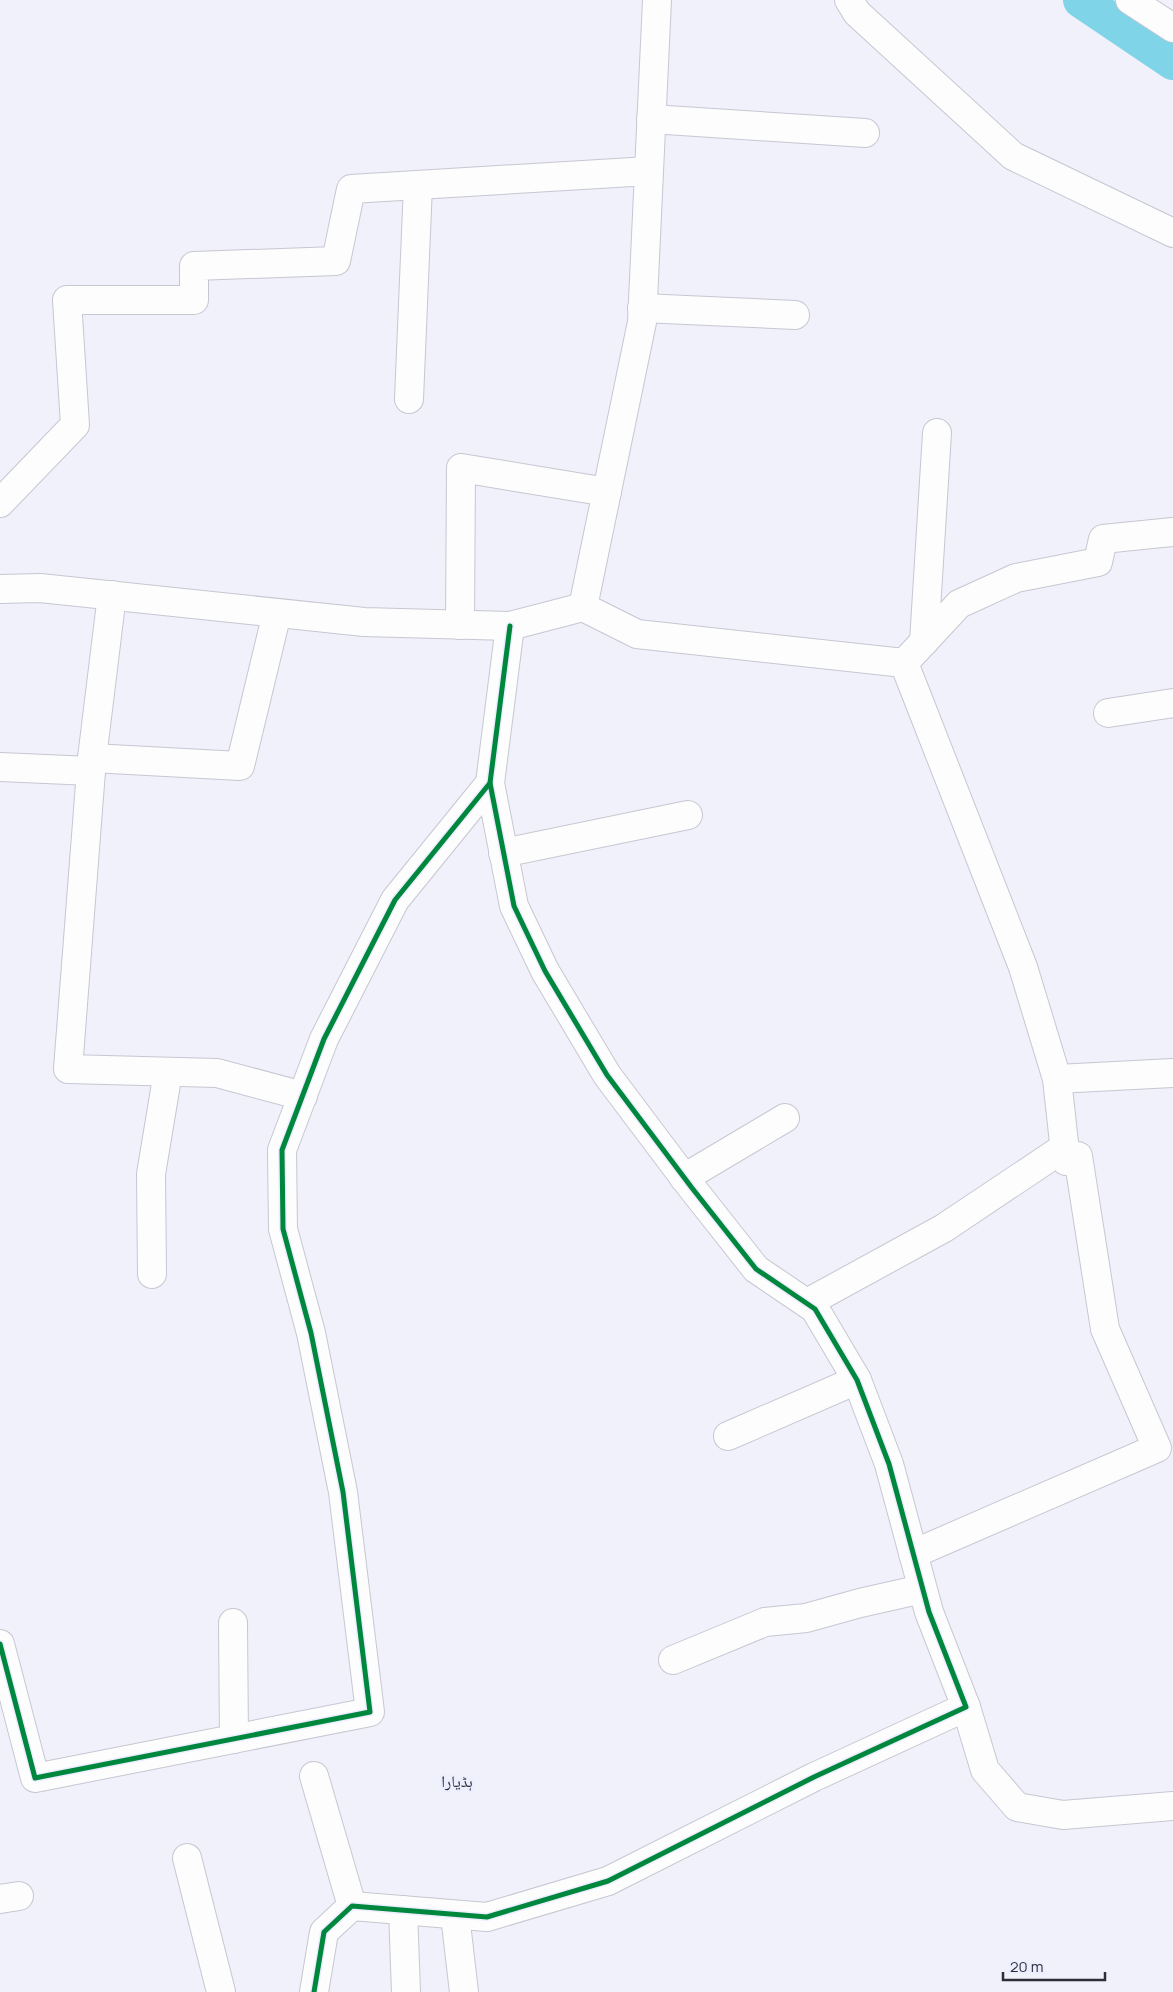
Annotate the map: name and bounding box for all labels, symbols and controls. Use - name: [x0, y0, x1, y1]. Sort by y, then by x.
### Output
- district label: ہڈیارا: [441, 1770, 473, 1792]
- scale bar: [1003, 1950, 1106, 1982]
- text: 20 m: [1010, 1956, 1043, 1977]

